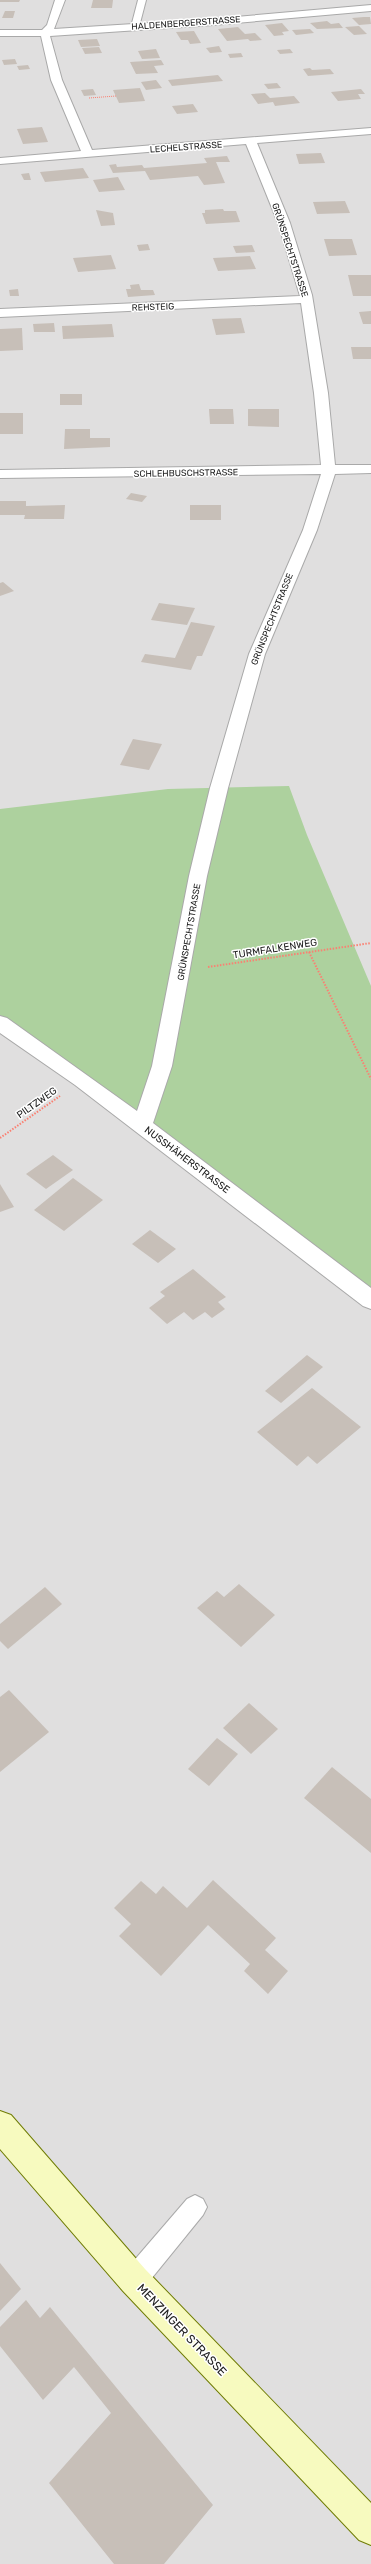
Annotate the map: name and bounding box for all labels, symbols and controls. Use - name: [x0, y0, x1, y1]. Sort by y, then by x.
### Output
- street label: HALDENBERGERSTRASSE: [131, 14, 241, 32]
- street label: LECHELSTRASSE: [149, 139, 223, 155]
- street label: GRÜNSPECHTSTRASSE: [270, 202, 310, 298]
- street label: REHSTEIG: [132, 301, 174, 313]
- street label: SCHLEHBUSCHSTRASSE: [134, 467, 238, 479]
- street label: GRÜNSPECHTSTRASSE: [249, 572, 295, 666]
- street label: GRÜNSPECHTSTRASSE: [176, 883, 202, 981]
- street label: TURMFALKENWEG: [232, 936, 318, 962]
- street label: PILTZWEG: [15, 1085, 60, 1121]
- street label: NUSSHÄHERSTRASSE: [142, 1124, 232, 1196]
- street label: MENZINGER STRASSE: [134, 2281, 230, 2379]

